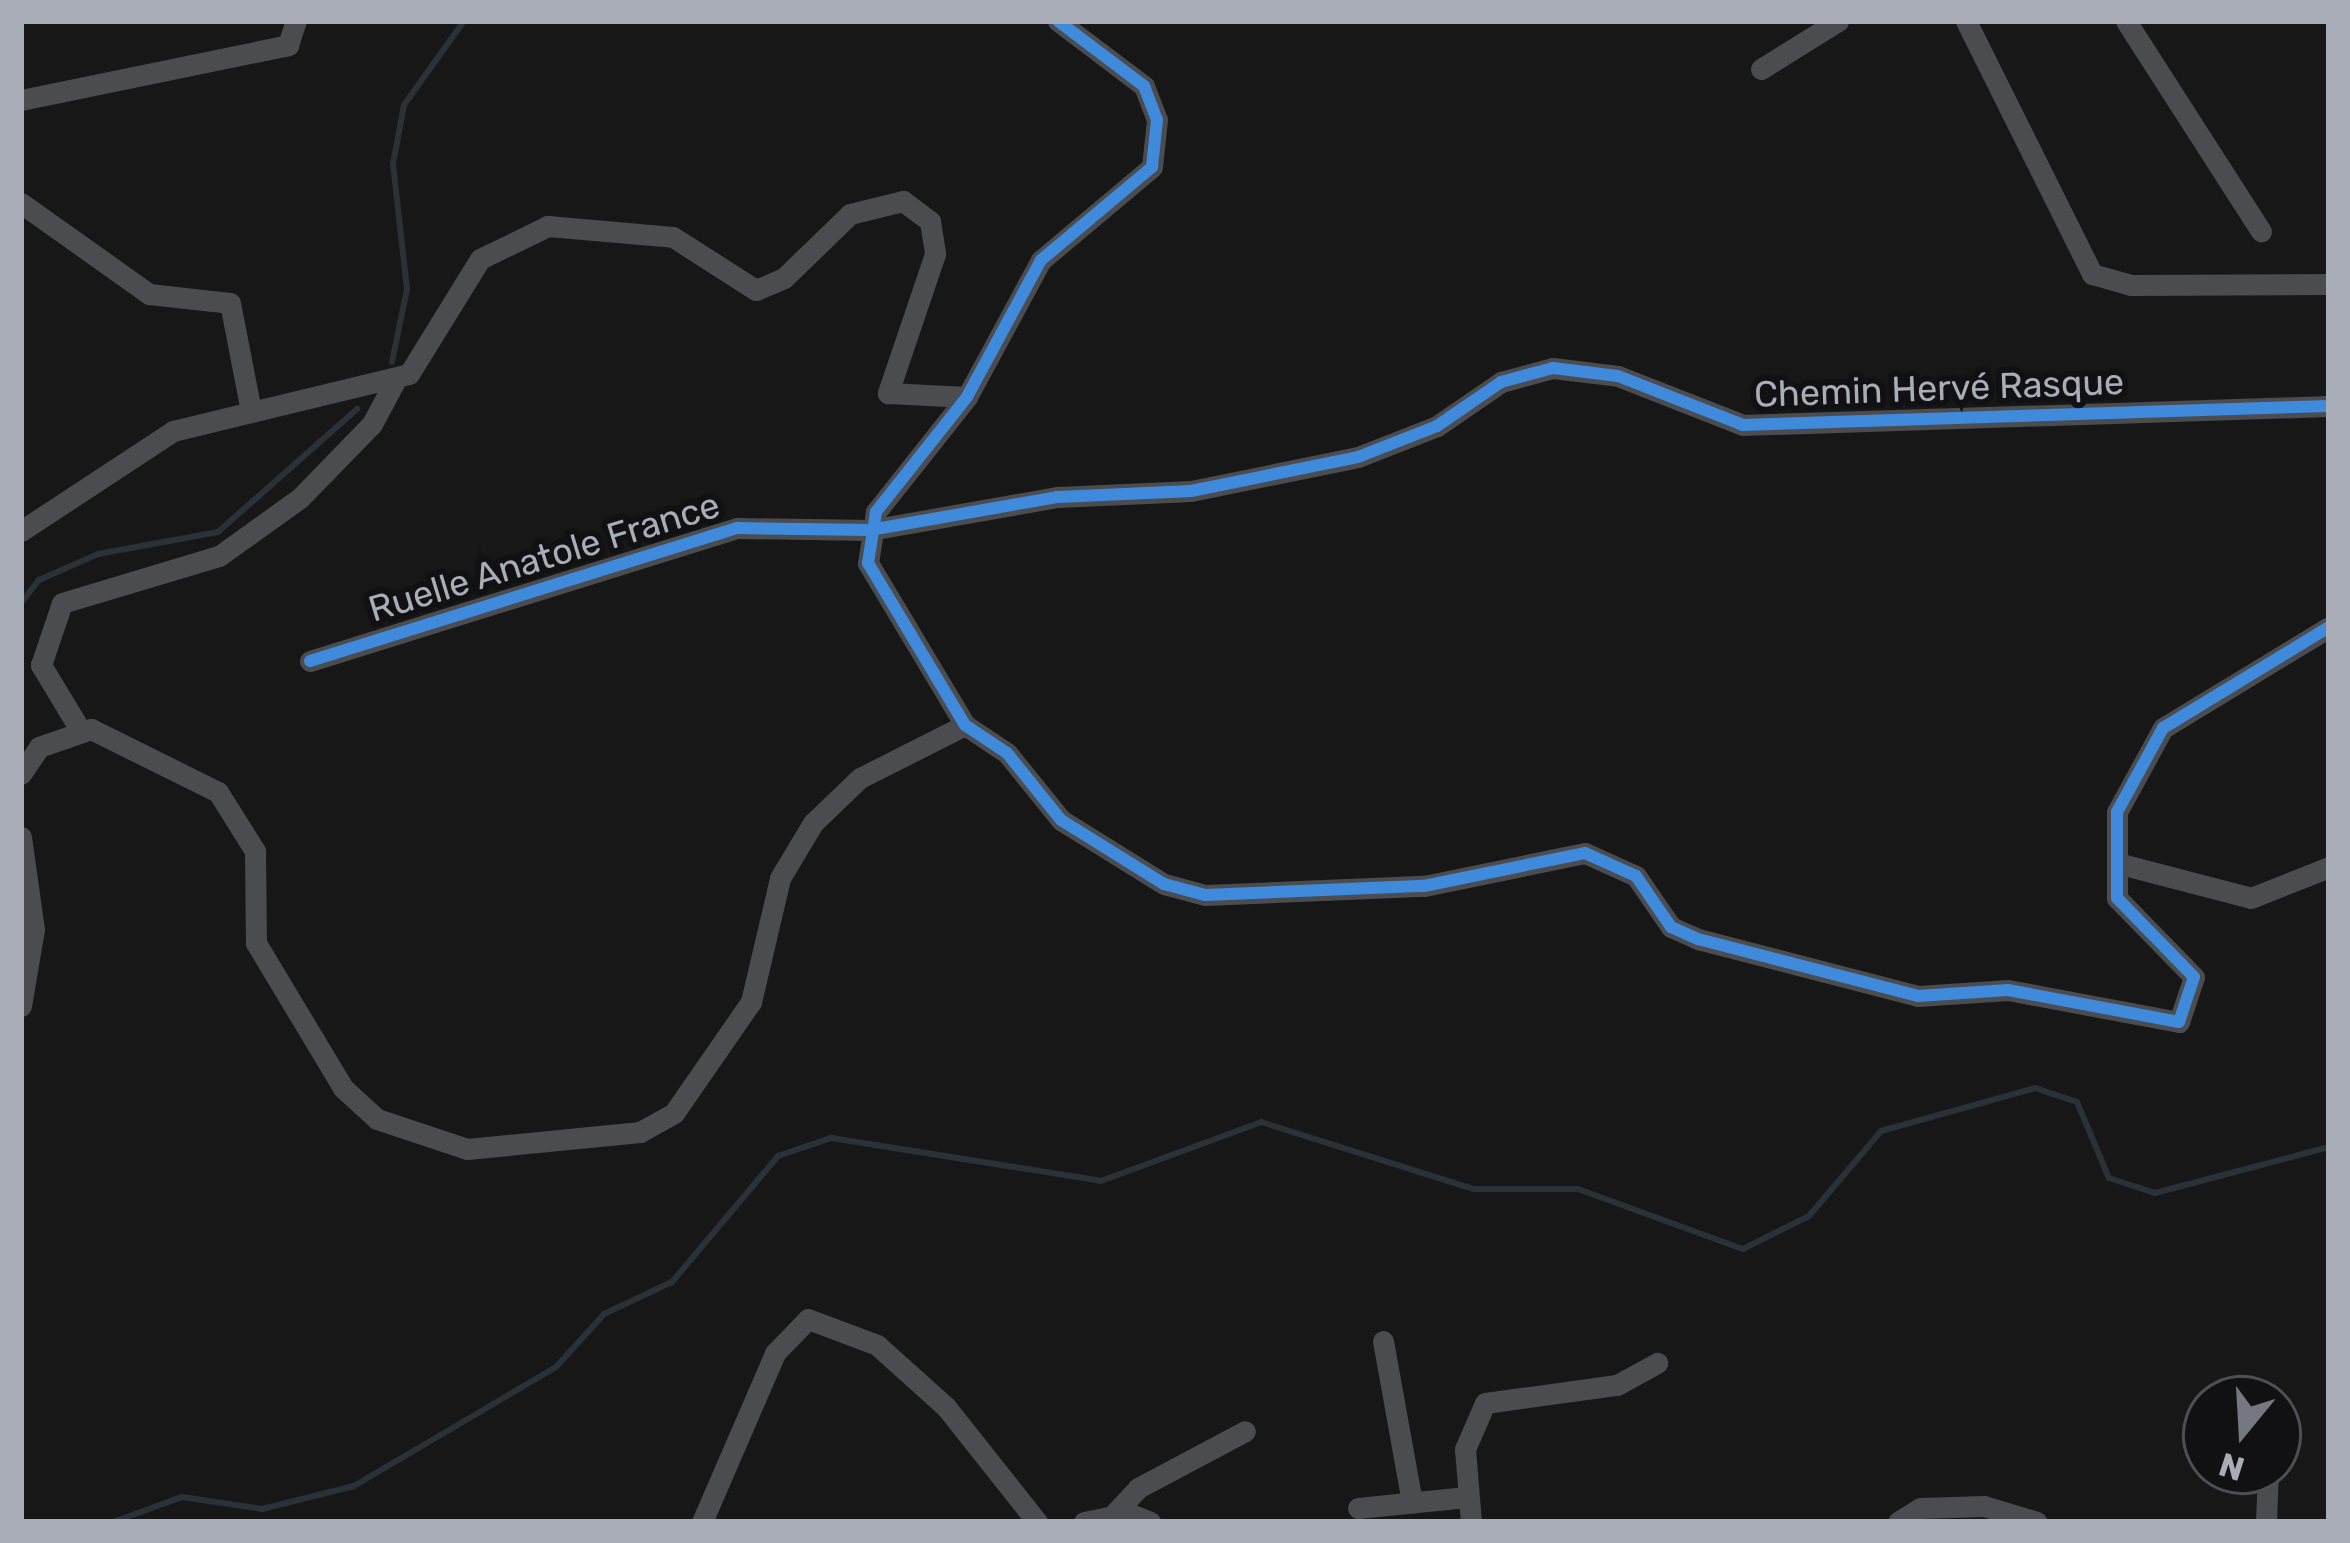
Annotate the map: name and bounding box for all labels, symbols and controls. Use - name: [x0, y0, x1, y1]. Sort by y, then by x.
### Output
- street label: Chemin Hervé Rasque: [1753, 360, 2125, 416]
- street label: Ruelle Anatole France: [363, 483, 725, 631]
- north arrow: [2182, 1375, 2302, 1495]
- text: N: [2214, 1445, 2249, 1489]

